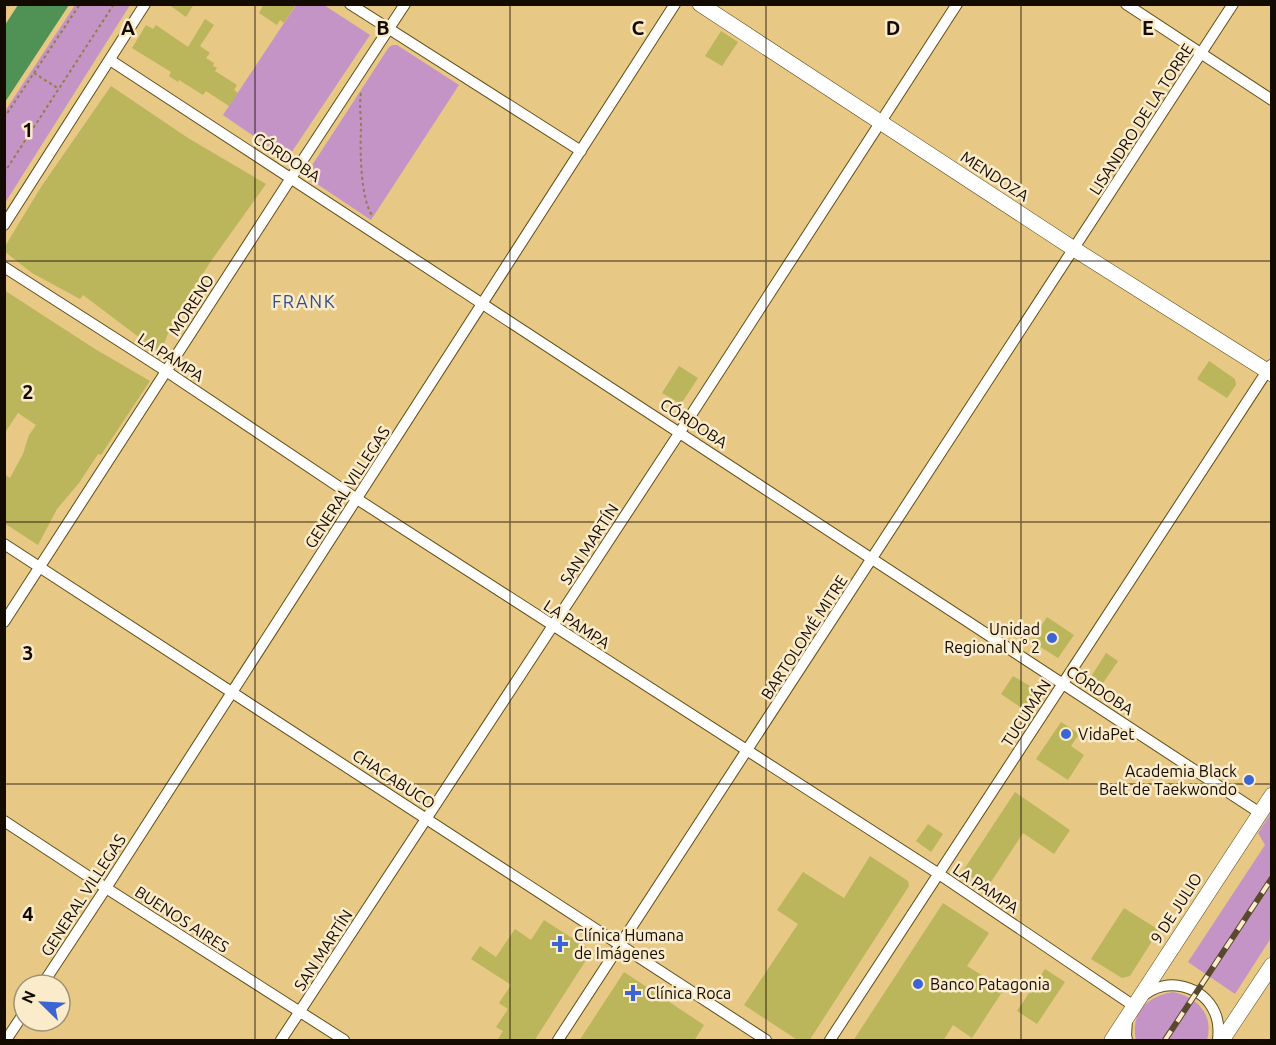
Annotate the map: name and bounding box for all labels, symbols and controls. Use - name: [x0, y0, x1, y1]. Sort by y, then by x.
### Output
- text: A: [121, 16, 135, 39]
- text: B: [376, 16, 390, 39]
- text: C: [632, 16, 645, 39]
- text: D: [886, 16, 900, 39]
- text: E: [1142, 16, 1154, 39]
- street label: LISANDRO DE LA TORRE: [1085, 40, 1197, 198]
- text: 1: [22, 118, 34, 141]
- street label: CÓRDOBA: [250, 128, 325, 186]
- street label: MENDOZA: [957, 147, 1033, 205]
- street label: MORENO: [165, 271, 217, 339]
- district label: FRANK: [272, 291, 336, 311]
- street label: LA PAMPA: [135, 329, 208, 385]
- text: 2: [22, 380, 34, 403]
- street label: CÓRDOBA: [657, 394, 732, 452]
- street label: GENERAL VILLEGAS: [301, 423, 393, 551]
- street label: SAN MARTÍN: [555, 499, 622, 588]
- street label: BARTOLOMÉ MITRE: [756, 571, 851, 702]
- street label: LA PAMPA: [541, 596, 614, 652]
- place label: Unidad Regional N° 2: [944, 620, 1040, 656]
- marker: Unidad Regional N° 2: [1045, 631, 1059, 645]
- text: 3: [22, 641, 34, 664]
- street label: CÓRDOBA: [1063, 661, 1138, 719]
- street label: TUCUMÁN: [996, 675, 1054, 750]
- place label: VidaPet: [1078, 725, 1135, 743]
- marker: VidaPet: [1059, 727, 1073, 741]
- street label: CHACABUCO: [349, 746, 439, 812]
- place label: Academia Black Belt de Taekwondo: [1099, 762, 1237, 798]
- marker: Academia Black Belt de Taekwondo: [1242, 773, 1256, 787]
- street label: GENERAL VILLEGAS: [37, 831, 129, 959]
- street label: LA PAMPA: [950, 860, 1023, 917]
- street label: 9 DE JULIO: [1147, 870, 1205, 946]
- street label: BUENOS AIRES: [132, 882, 232, 956]
- text: 4: [22, 902, 34, 925]
- street label: SAN MARTÍN: [289, 905, 356, 994]
- place label: Clínica Humana de Imágenes: [574, 926, 684, 962]
- marker: Clínica Humana de Imágenes: [551, 935, 569, 953]
- north arrow: [12, 973, 72, 1033]
- place label: Banco Patagonia: [930, 975, 1050, 993]
- marker: Banco Patagonia: [911, 977, 925, 991]
- marker: Clínica Roca: [624, 984, 642, 1002]
- place label: Clínica Roca: [646, 984, 731, 1002]
- text: N: [18, 988, 39, 1006]

